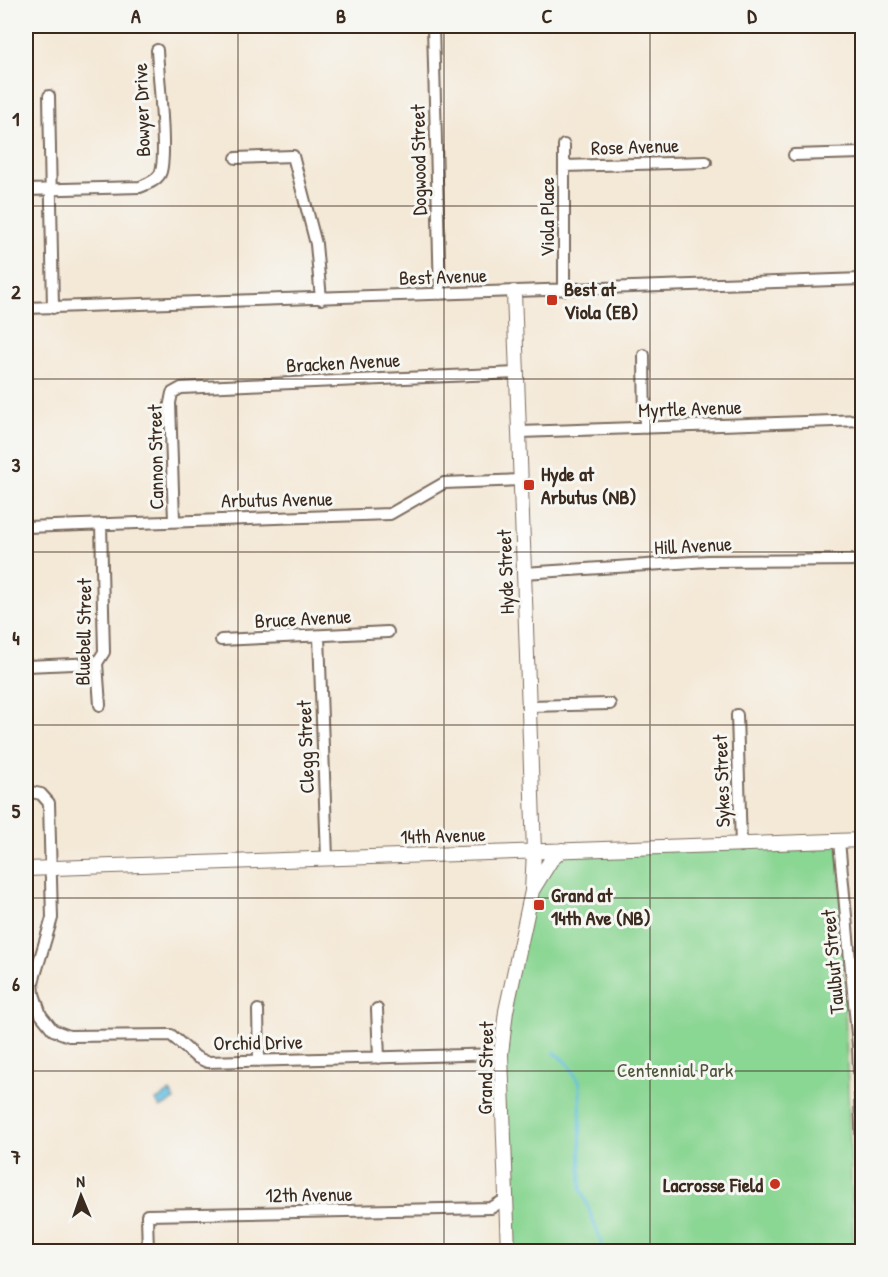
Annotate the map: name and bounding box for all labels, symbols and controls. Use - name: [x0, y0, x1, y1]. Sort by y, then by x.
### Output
- text: A: [131, 2, 141, 29]
- text: B: [336, 2, 346, 29]
- text: C: [542, 2, 553, 29]
- text: D: [747, 2, 757, 29]
- street label: Bowyer Drive: [126, 63, 156, 157]
- street label: Dogwood Street: [404, 103, 432, 216]
- text: 1: [12, 105, 20, 132]
- street label: Rose Avenue: [590, 131, 680, 161]
- street label: Viola Place: [533, 177, 560, 257]
- street label: Best Avenue: [399, 261, 487, 291]
- place label: Best at Viola (EB): [564, 275, 638, 325]
- text: 2: [11, 278, 21, 305]
- marker: Best at Viola (EB): [545, 293, 559, 307]
- street label: Bracken Avenue: [285, 346, 401, 378]
- street label: Myrtle Avenue: [638, 393, 742, 423]
- street label: Cannon Street: [141, 403, 169, 510]
- text: 3: [12, 451, 21, 478]
- place label: Hyde at Arbutus (NB): [541, 460, 637, 510]
- marker: Hyde at Arbutus (NB): [522, 478, 536, 492]
- street label: Arbutus Avenue: [221, 485, 333, 513]
- street label: Hyde Street: [490, 528, 520, 615]
- street label: Hill Avenue: [653, 529, 733, 561]
- street label: Bluebell Street: [69, 577, 97, 686]
- street label: Bruce Avenue: [254, 602, 352, 634]
- text: 4: [12, 624, 20, 651]
- street label: Clegg Street: [290, 699, 320, 794]
- street label: Sykes Street: [706, 733, 736, 828]
- text: 5: [12, 797, 21, 824]
- street label: 14th Avenue: [400, 820, 486, 850]
- place label: Grand at 14th Ave (NB): [551, 881, 651, 931]
- marker: Grand at 14th Ave (NB): [532, 898, 546, 912]
- street label: Taulbut Street: [814, 908, 850, 1015]
- text: 6: [12, 970, 20, 997]
- street label: Grand Street: [471, 1020, 499, 1115]
- street label: Orchid Drive: [213, 1028, 303, 1056]
- park label: Centennial Park: [617, 1056, 733, 1083]
- text: 7: [10, 1143, 21, 1170]
- north arrow: [51, 1166, 111, 1226]
- text: N: [76, 1170, 86, 1192]
- place label: Lacrosse Field: [663, 1171, 763, 1198]
- marker: Lacrosse Field: [768, 1177, 782, 1191]
- street label: 12th Avenue: [265, 1180, 353, 1208]

